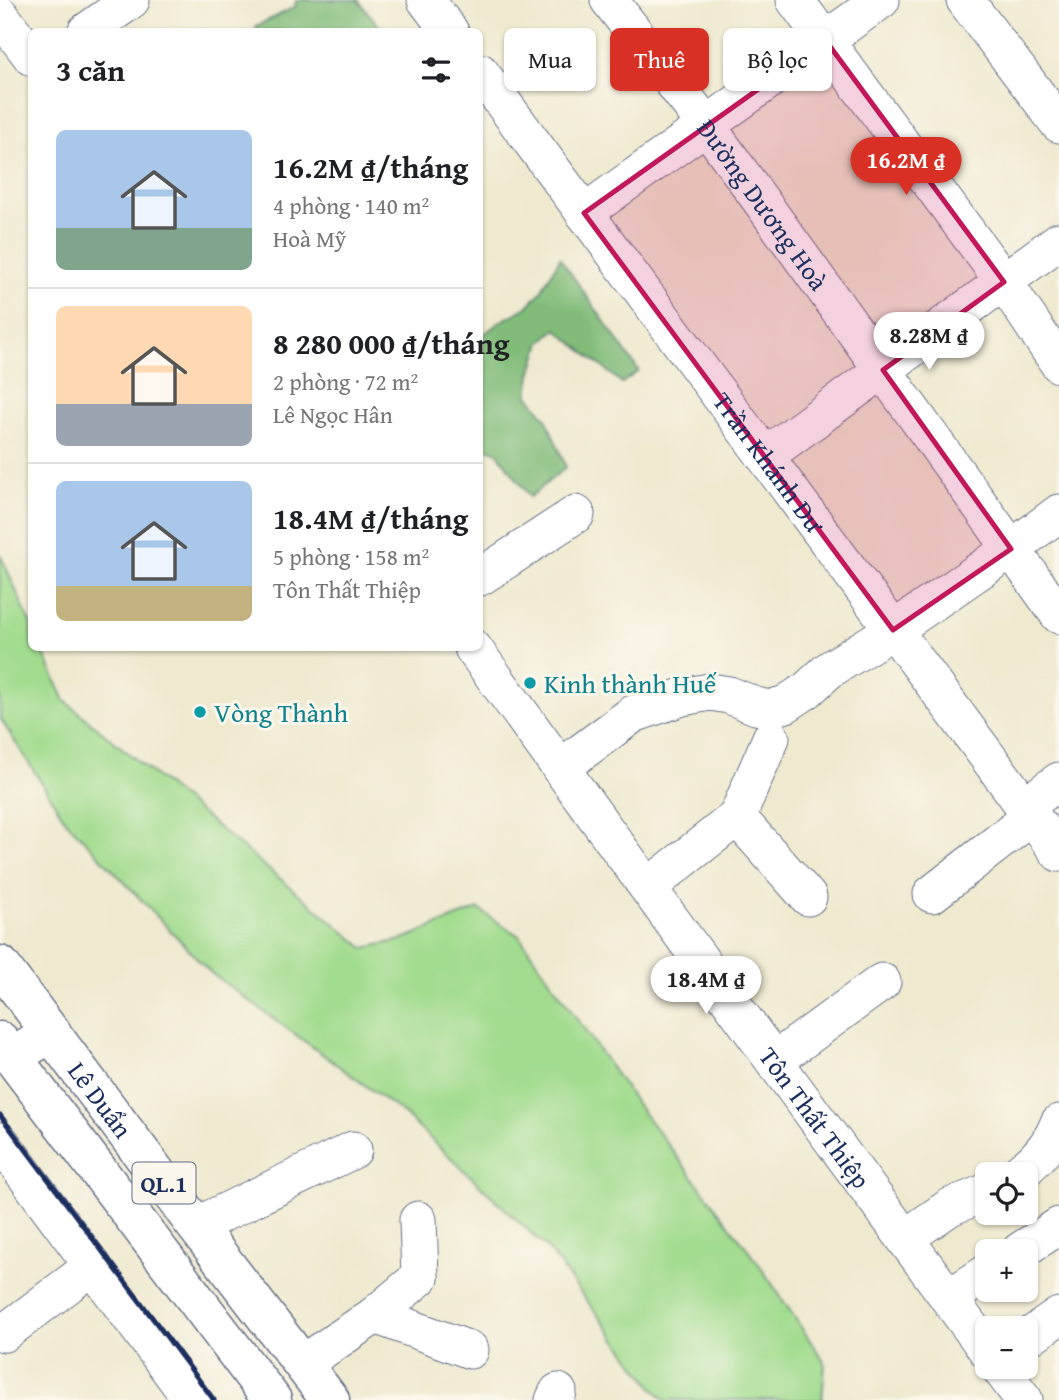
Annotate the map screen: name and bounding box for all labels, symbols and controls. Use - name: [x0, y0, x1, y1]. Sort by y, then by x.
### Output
- chip: Mua: [504, 28, 596, 91]
- chip: Thuê: [610, 28, 709, 91]
- chip: Bộ lọc: [723, 28, 832, 91]
- text: 3 căn: [56, 48, 125, 92]
- icon: filters: [417, 51, 455, 89]
- street label: Đường Dương Hoà: [688, 111, 839, 298]
- pin: 16.2M ₫: [841, 138, 971, 197]
- text: 16.2M ₫: [866, 143, 946, 176]
- text: 16.2M ₫/tháng: [273, 145, 468, 189]
- icon: home: [112, 158, 196, 242]
- text: 4 phòng · 140 m²: [273, 189, 429, 222]
- text: Hoà Mỹ: [273, 222, 346, 255]
- pin: 8.28M ₫: [864, 312, 994, 372]
- text: 8.28M ₫: [889, 318, 969, 351]
- text: 8 280 000 ₫/tháng: [273, 321, 510, 365]
- icon: home: [112, 334, 196, 418]
- text: 2 phòng · 72 m²: [273, 365, 418, 398]
- street label: Trần Khánh Dư: [704, 384, 835, 542]
- text: Lê Ngọc Hân: [273, 398, 393, 431]
- text: 18.4M ₫/tháng: [273, 496, 468, 540]
- icon: home: [112, 509, 196, 593]
- text: 5 phòng · 158 m²: [273, 540, 429, 573]
- text: Tôn Thất Thiệp: [273, 573, 421, 606]
- place label: Kinh thành Huế: [544, 664, 717, 703]
- marker: Kinh thành Huế: [522, 675, 538, 691]
- place label: Vòng Thành: [214, 693, 349, 732]
- marker: Vòng Thành: [192, 704, 208, 720]
- pin: 18.4M ₫: [641, 956, 771, 1016]
- text: 18.4M ₫: [666, 962, 746, 995]
- street label: Tôn Thất Thiệp: [750, 1038, 881, 1196]
- street label: Lê Duẩn: [59, 1053, 143, 1146]
- road number: QL.1: [132, 1162, 196, 1204]
- map controls: [975, 1162, 1038, 1379]
- button: locate: [975, 1162, 1038, 1225]
- button: +: [975, 1239, 1038, 1302]
- button: −: [975, 1316, 1038, 1379]

